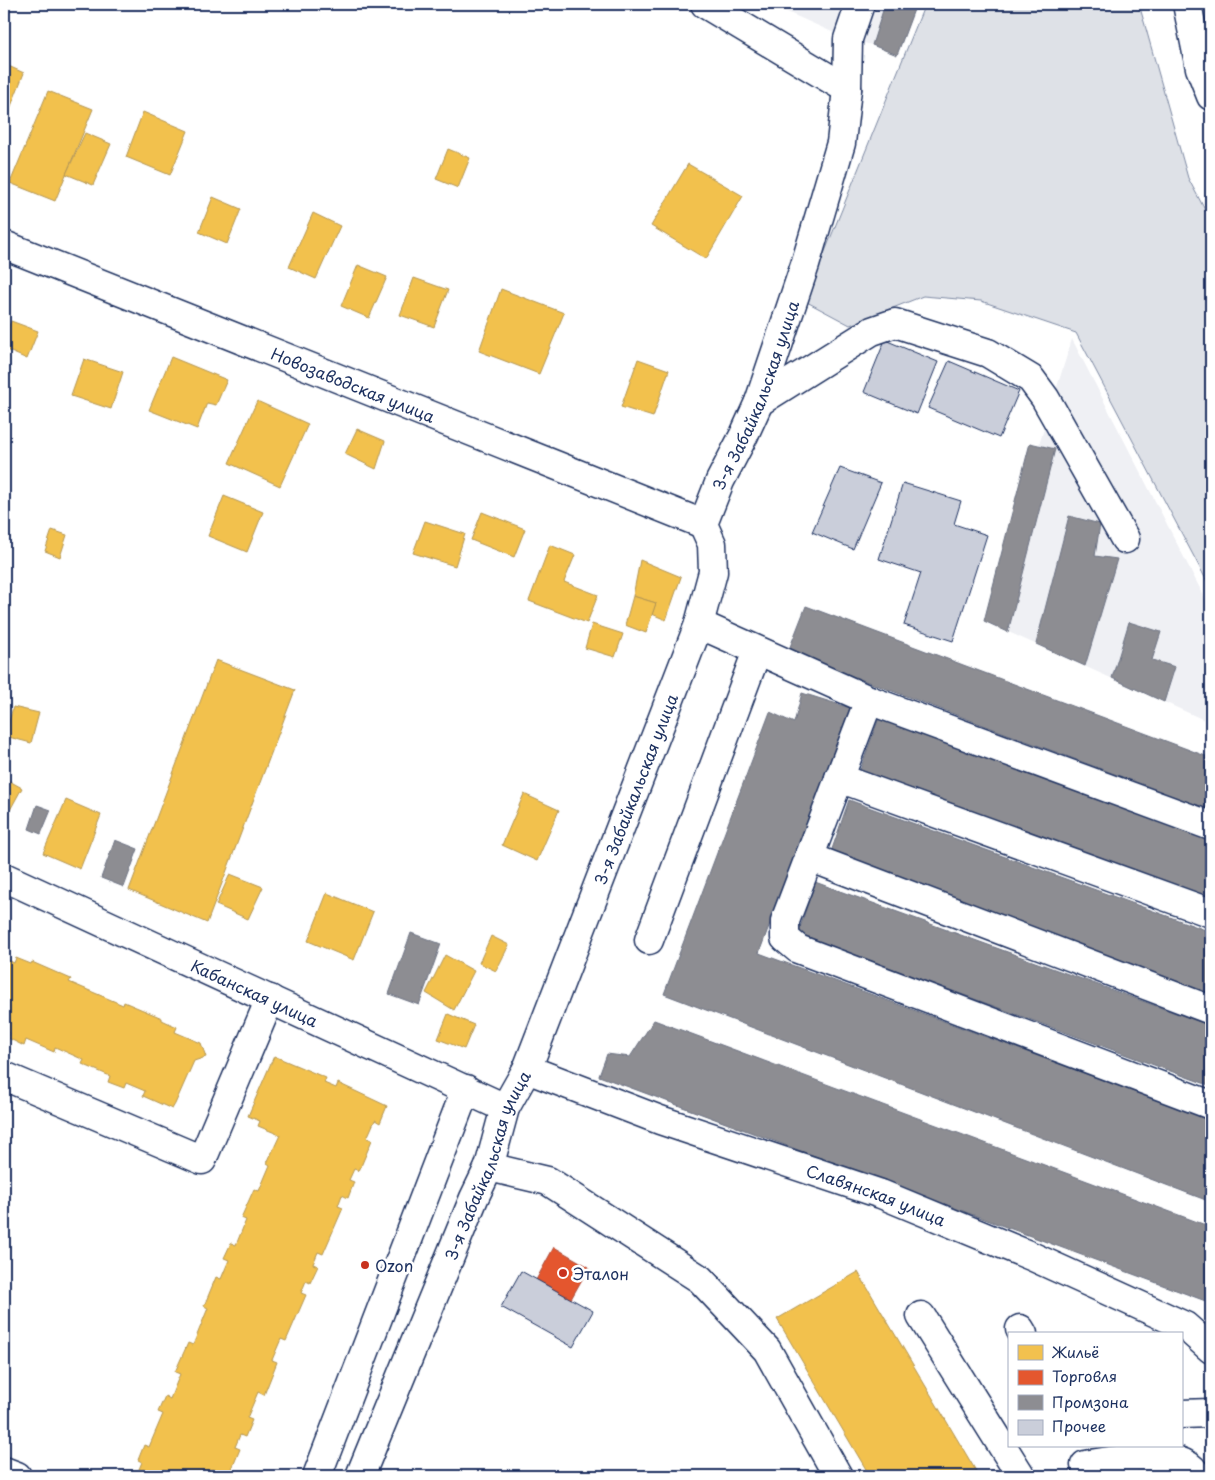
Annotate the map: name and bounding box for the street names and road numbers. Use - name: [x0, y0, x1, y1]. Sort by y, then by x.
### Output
- street label: 3-я Забайкальская улица: [706, 297, 804, 493]
- street label: Новозаводская улица: [268, 341, 439, 428]
- street label: 3-я Забайкальская улица: [587, 690, 683, 888]
- street label: Кабанская улица: [187, 953, 322, 1032]
- street label: 3-я Забайкальская улица: [438, 1066, 536, 1264]
- street label: Славянская улица: [803, 1158, 950, 1232]

